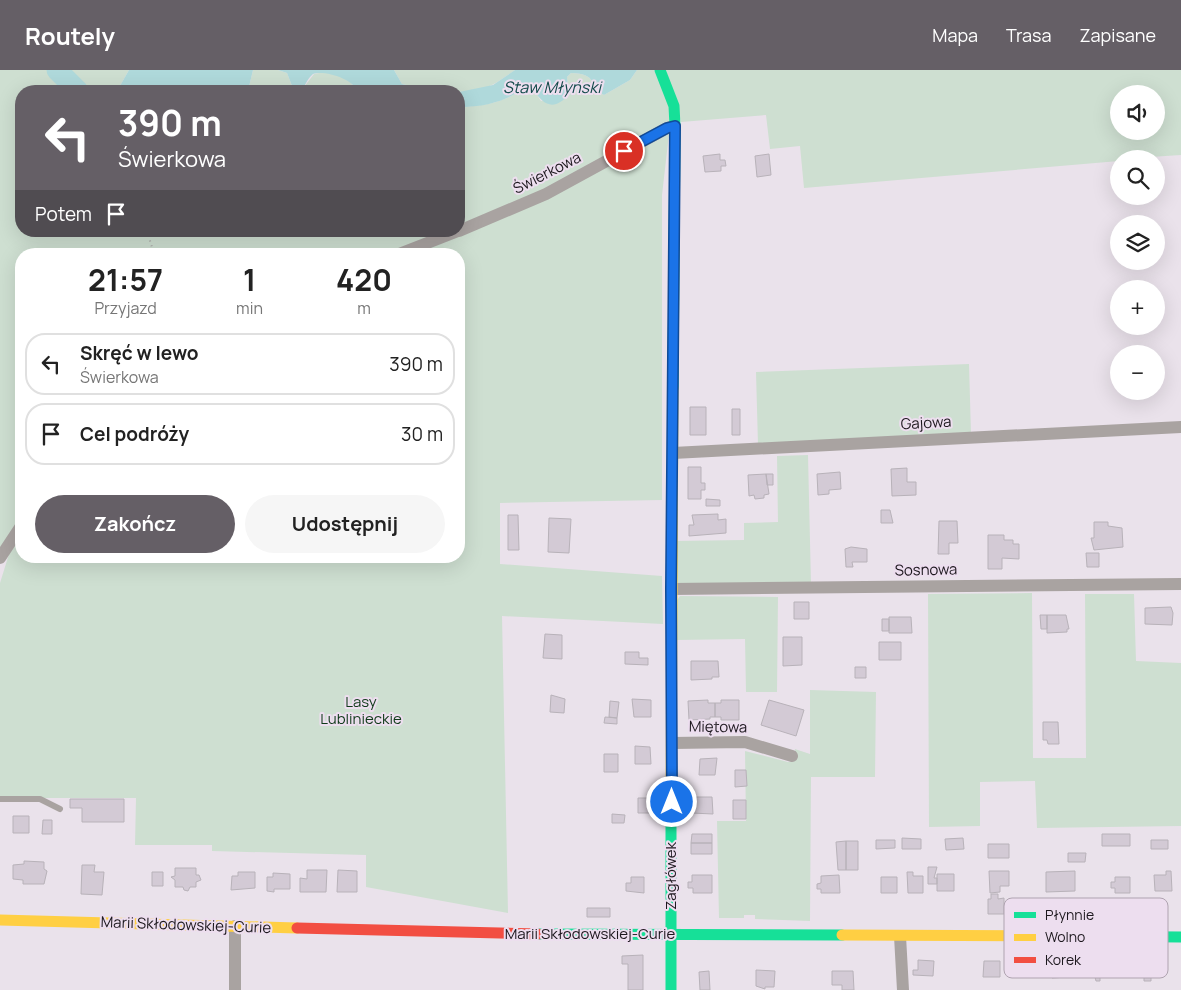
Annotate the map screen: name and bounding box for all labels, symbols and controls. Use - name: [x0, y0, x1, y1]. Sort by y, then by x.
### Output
- text: Routely: [25, 19, 115, 52]
- text: Mapa: [932, 23, 978, 47]
- text: Trasa: [1006, 23, 1051, 47]
- text: Zapisane: [1079, 23, 1156, 47]
- water label: Staw Młyński: [503, 76, 603, 98]
- map controls: [1110, 85, 1165, 400]
- button: sound: [1110, 85, 1165, 140]
- text: 390 m: [118, 99, 222, 147]
- icon: left: [35, 105, 100, 170]
- pin: [603, 130, 645, 172]
- icon: arrive: [610, 137, 638, 165]
- text: Świerkowa: [118, 144, 226, 174]
- street label: Świerkowa: [509, 146, 584, 199]
- button: search: [1110, 150, 1165, 205]
- icon: arrive: [102, 200, 130, 228]
- text: Potem: [35, 201, 92, 227]
- button: layers: [1110, 215, 1165, 270]
- text: 21:57: [88, 259, 163, 300]
- text: 1: [243, 259, 256, 300]
- text: 420: [336, 259, 392, 300]
- button: +: [1110, 280, 1165, 335]
- text: Przyjazd: [94, 297, 157, 319]
- text: min: [236, 297, 263, 319]
- text: m: [357, 297, 371, 319]
- text: Skręć w lewo: [80, 340, 199, 366]
- button: −: [1110, 345, 1165, 400]
- icon: left: [37, 350, 65, 378]
- text: 390 m: [389, 351, 443, 377]
- text: Świerkowa: [80, 366, 159, 388]
- street label: Gajowa: [900, 411, 952, 434]
- icon: arrive: [37, 420, 65, 448]
- text: Cel podróży: [80, 421, 189, 447]
- text: 30 m: [401, 421, 443, 447]
- button: Zakończ: [35, 495, 235, 553]
- button: Udostępnij: [245, 495, 445, 553]
- street label: Sosnowa: [894, 558, 958, 581]
- park label: Lasy Lublinieckie: [320, 691, 402, 729]
- street label: Miętowa: [689, 715, 747, 738]
- position arrow: [645, 775, 697, 827]
- street label: Zagłówek: [660, 842, 681, 910]
- legend: [1004, 898, 1168, 978]
- text: Płynnie: [1045, 905, 1094, 924]
- street label: Marii Skłodowskiej-Curie: [100, 911, 272, 938]
- street label: Marii Skłodowskiej-Curie: [505, 923, 676, 944]
- text: Wolno: [1045, 927, 1085, 946]
- text: Korek: [1045, 950, 1082, 969]

